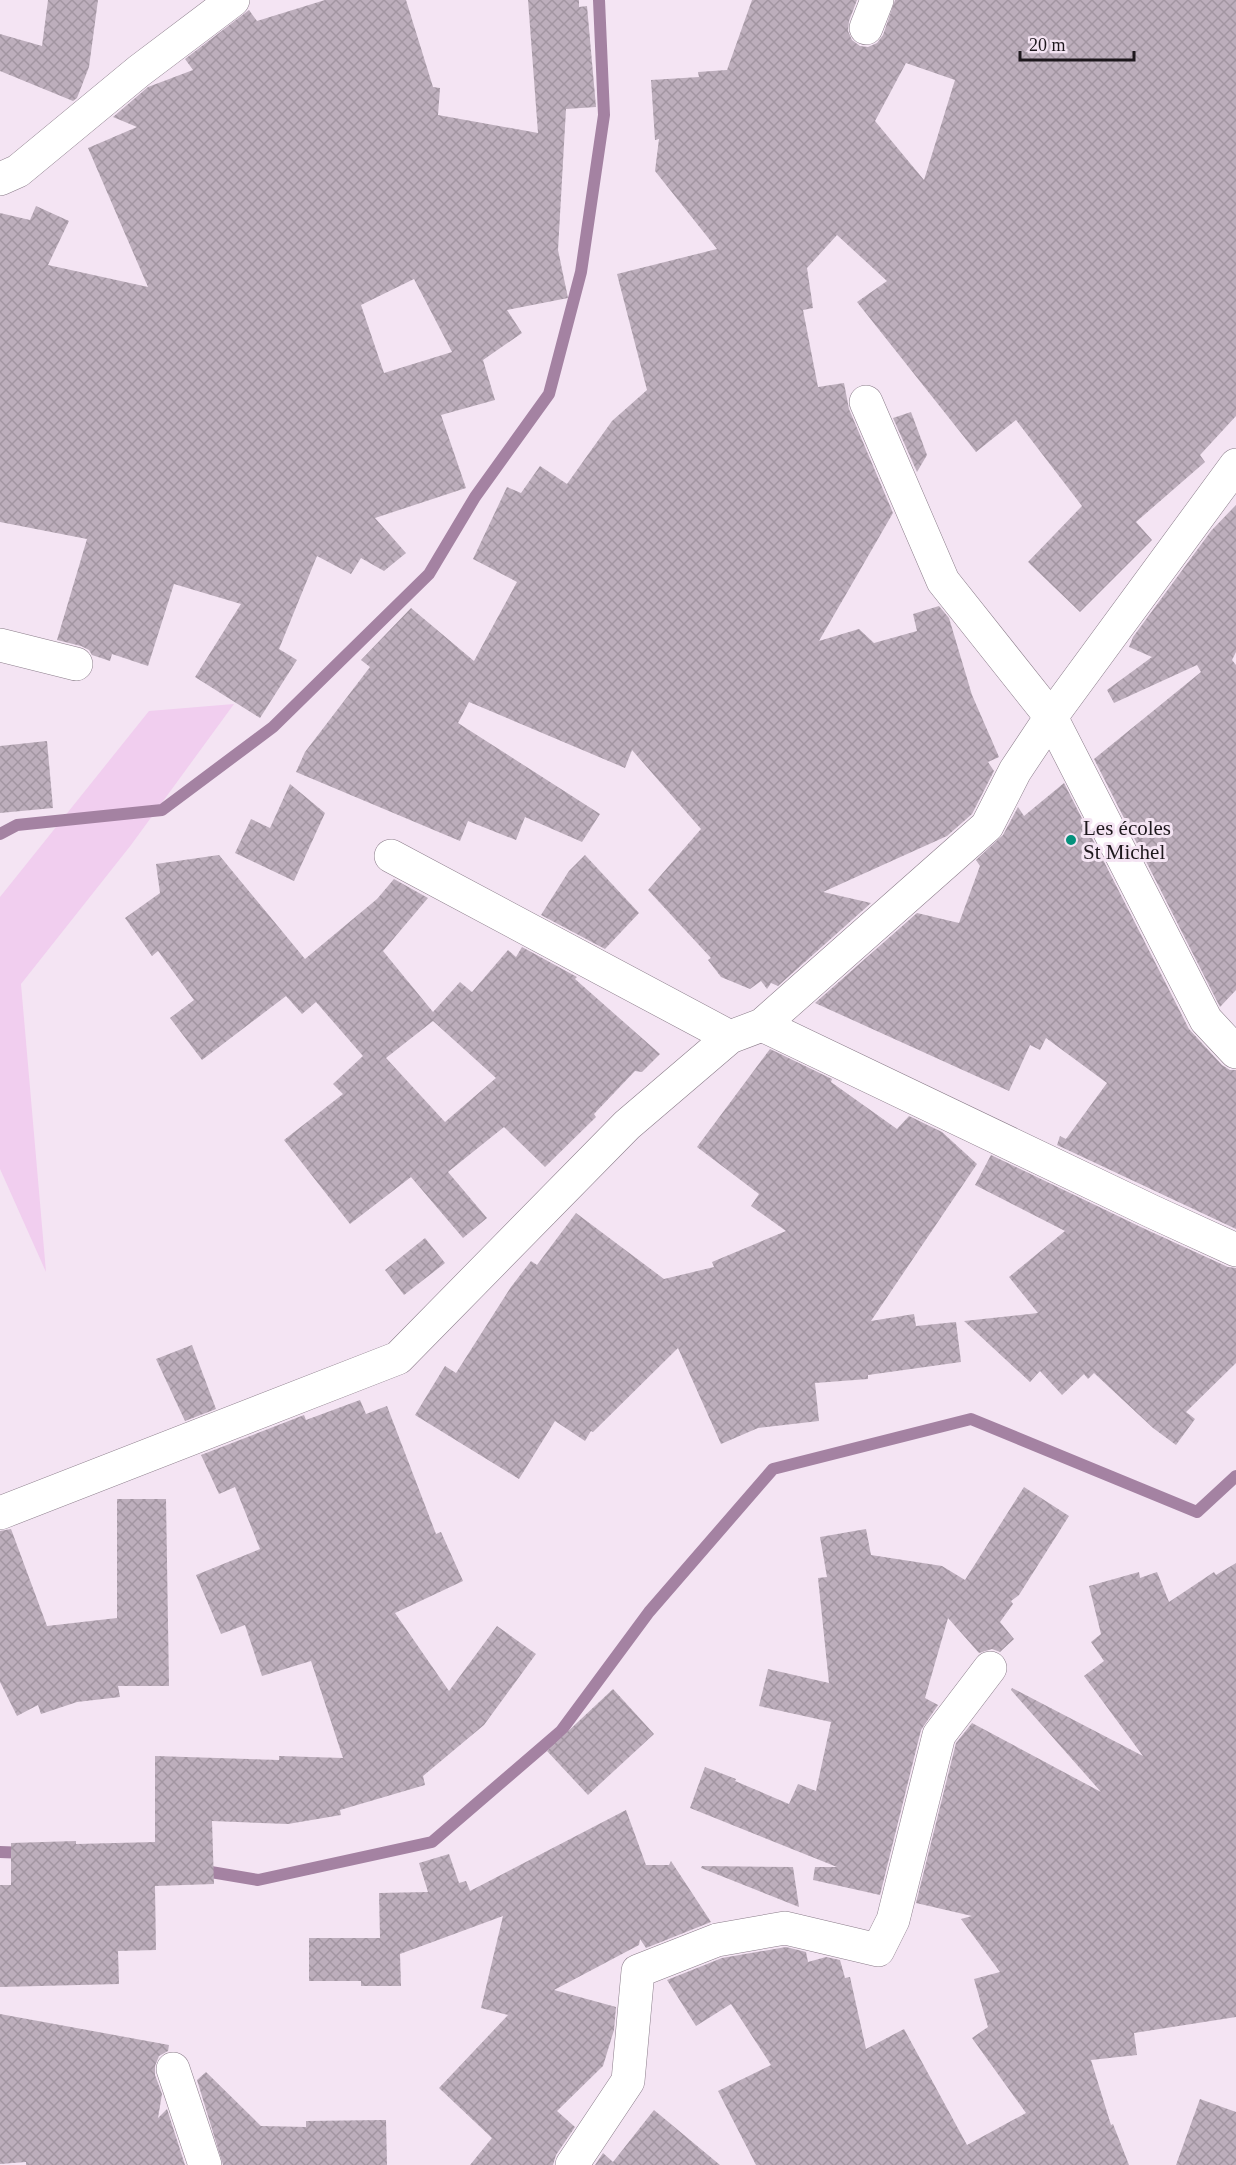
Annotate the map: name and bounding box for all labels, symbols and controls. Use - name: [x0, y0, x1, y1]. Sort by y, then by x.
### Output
- scale bar: [1020, 24, 1134, 62]
- text: 20 m: [1029, 35, 1066, 55]
- place label: Les écoles St Michel: [1083, 816, 1171, 864]
- marker: Les écoles St Michel: [1064, 833, 1078, 847]

